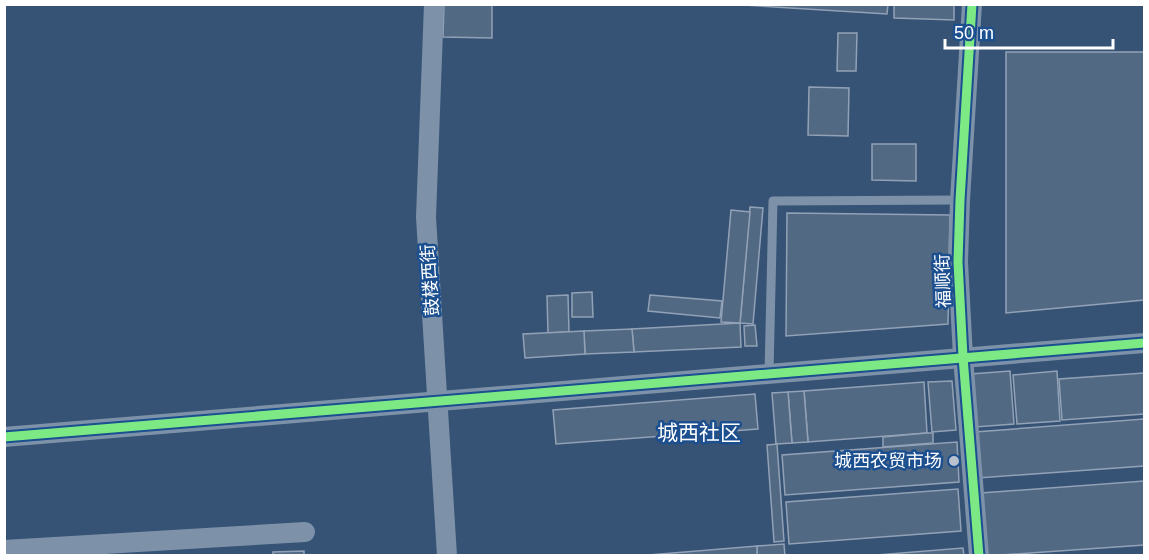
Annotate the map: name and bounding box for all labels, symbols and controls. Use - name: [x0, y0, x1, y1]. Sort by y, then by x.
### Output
- scale bar: [945, 12, 1113, 50]
- text: 50 m: [954, 23, 994, 43]
- street label: 鼓楼西街: [418, 243, 442, 317]
- street label: 福顺街: [932, 254, 954, 308]
- district label: 城西社区: [657, 421, 741, 444]
- place label: 城西农贸市场: [834, 451, 942, 471]
- marker: 城西农贸市场: [947, 454, 961, 468]

